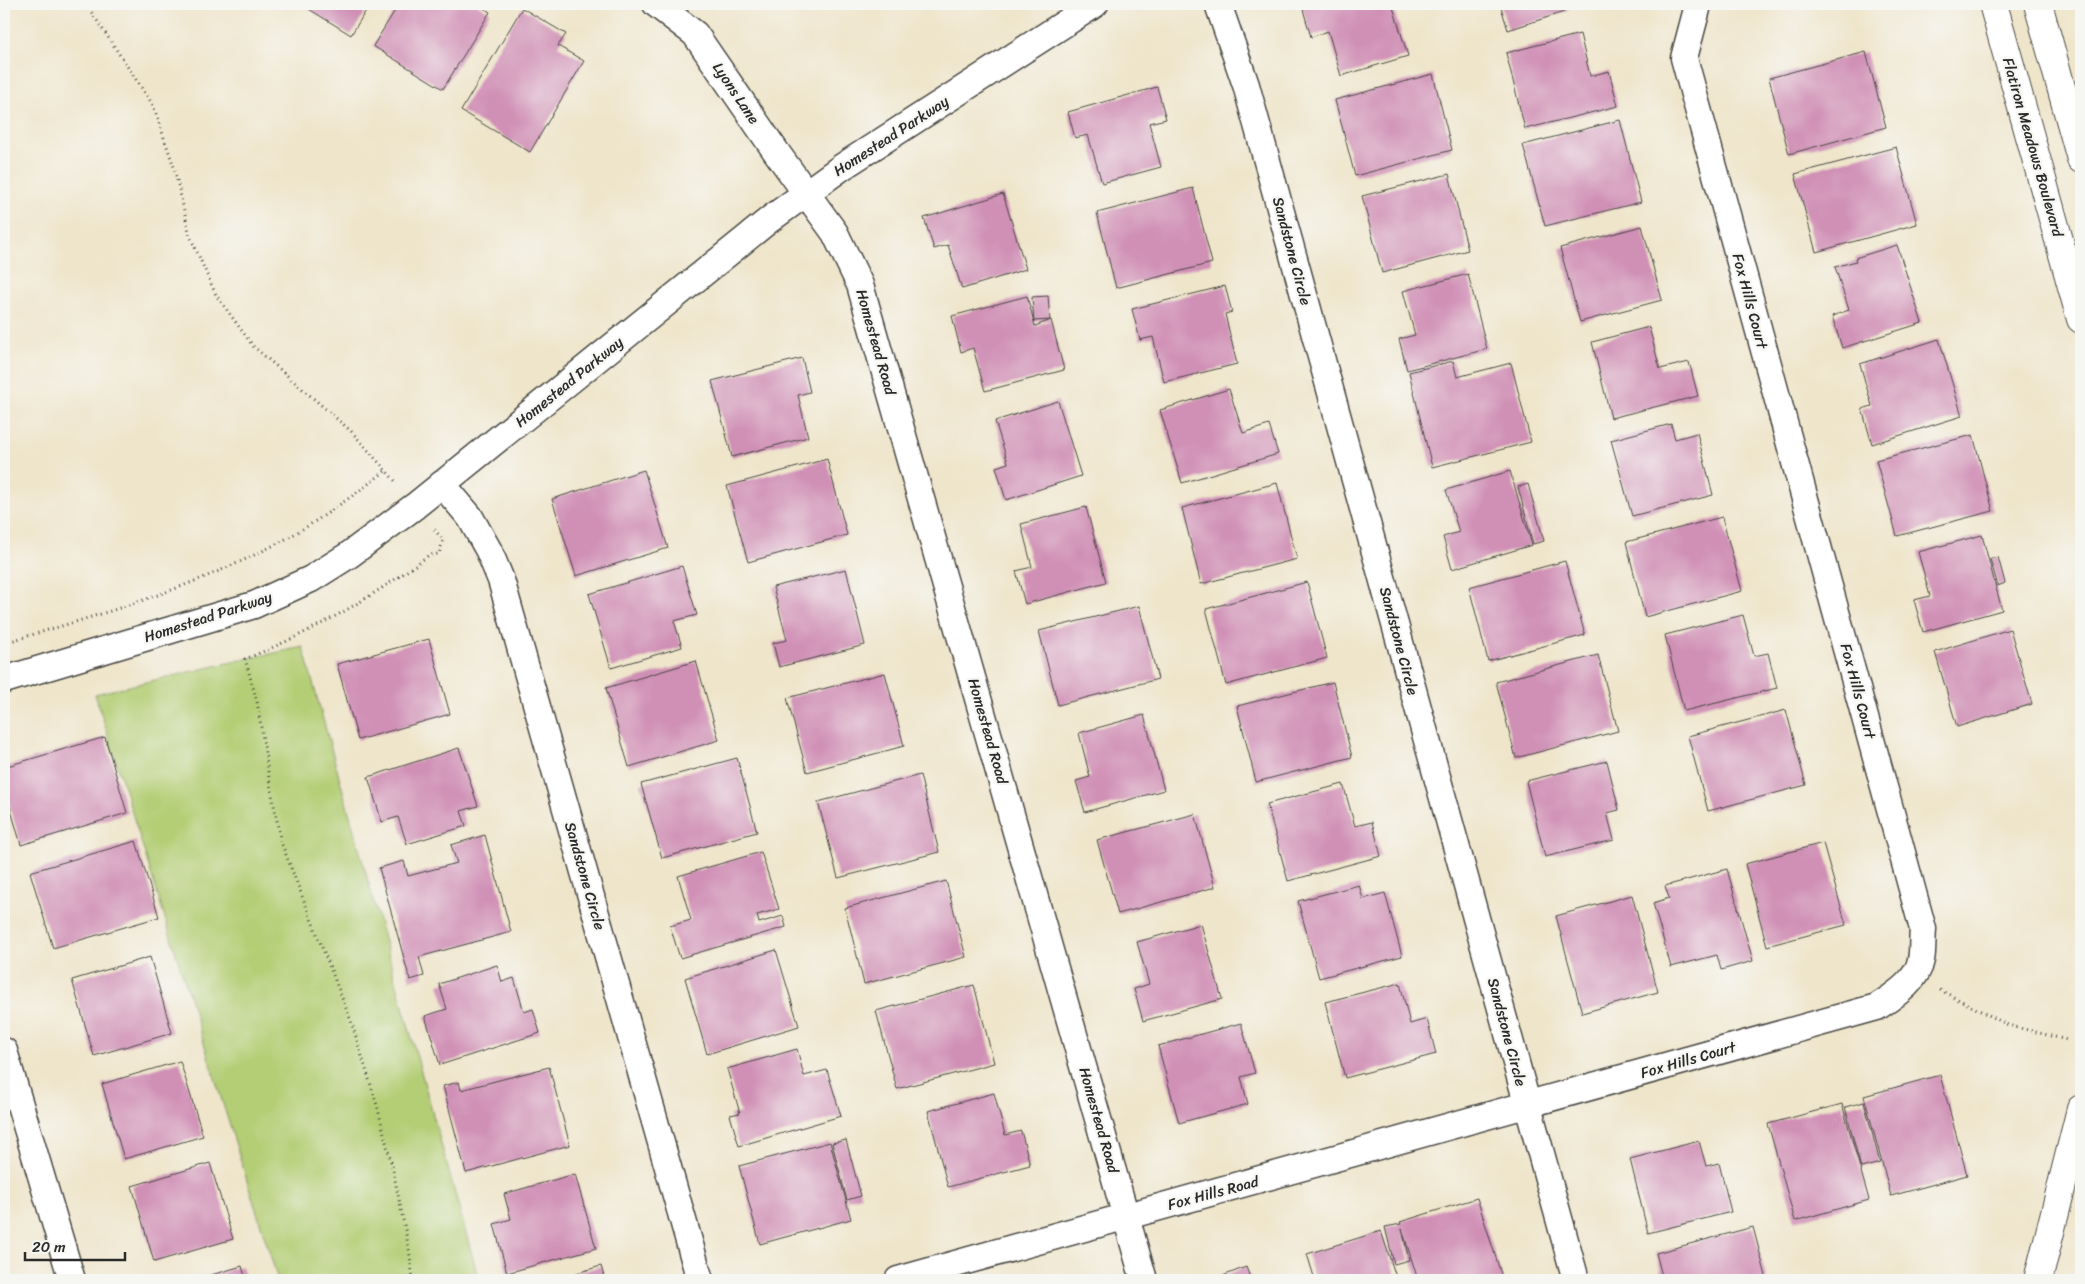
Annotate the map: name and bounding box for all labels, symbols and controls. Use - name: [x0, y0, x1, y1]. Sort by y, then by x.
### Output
- street label: Flatiron Meadows Boulevard: [1995, 54, 2071, 241]
- street label: Lyons Lane: [706, 57, 766, 129]
- street label: Homestead Parkway: [828, 89, 954, 183]
- street label: Sandstone Circle: [1265, 194, 1319, 309]
- street label: Fox Hills Court: [1725, 250, 1775, 353]
- street label: Homestead Road: [848, 286, 904, 399]
- street label: Homestead Parkway: [509, 330, 629, 434]
- street label: Homestead Parkway: [141, 584, 276, 650]
- street label: Sandstone Circle: [1372, 584, 1426, 699]
- street label: Fox Hills Court: [1833, 640, 1883, 743]
- street label: Homestead Road: [960, 675, 1016, 788]
- street label: Sandstone Circle: [557, 819, 613, 933]
- street label: Sandstone Circle: [1480, 975, 1534, 1090]
- street label: Fox Hills Court: [1637, 1034, 1740, 1086]
- street label: Homestead Road: [1071, 1064, 1127, 1177]
- street label: Fox Hills Road: [1165, 1168, 1262, 1218]
- scale bar: [25, 1229, 125, 1261]
- text: 20 m: [32, 1234, 66, 1260]

